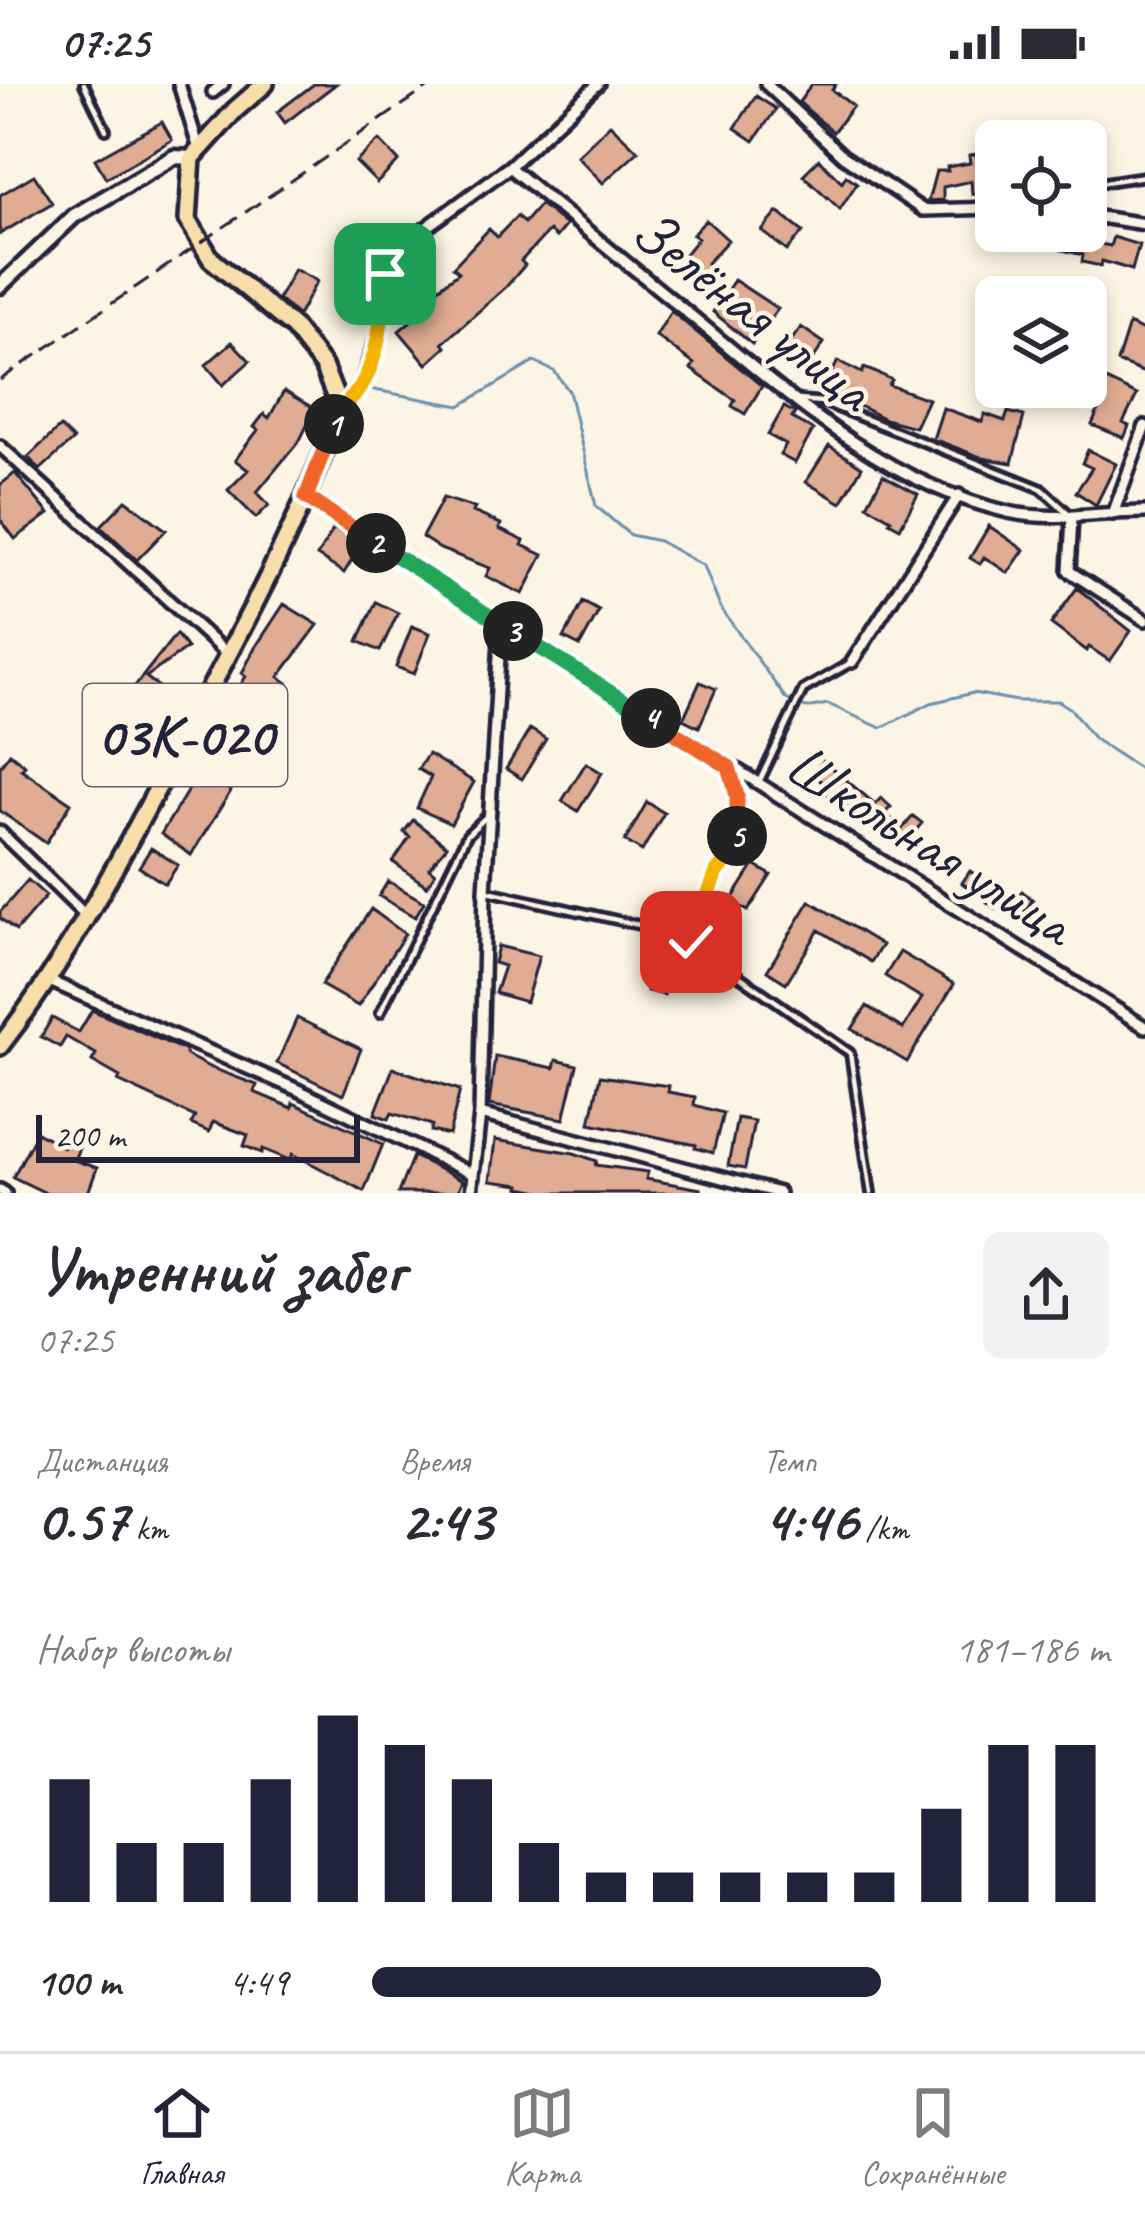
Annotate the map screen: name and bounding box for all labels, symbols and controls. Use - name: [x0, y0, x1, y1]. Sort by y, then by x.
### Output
- text: 07:25: [60, 14, 149, 71]
- map controls: [975, 120, 1107, 408]
- button: locate: [975, 120, 1107, 252]
- street label: Зелёная улица: [617, 192, 891, 430]
- pin: [334, 223, 436, 325]
- icon: arrive: [352, 241, 418, 307]
- button: layers: [975, 276, 1107, 408]
- pin: 1: [304, 394, 364, 454]
- text: 1: [327, 403, 341, 445]
- pin: 2: [346, 513, 406, 573]
- text: 2: [369, 522, 383, 564]
- pin: 3: [483, 601, 543, 661]
- text: 3: [506, 610, 520, 652]
- road number: 03К-020: [83, 684, 287, 786]
- pin: 4: [621, 688, 681, 748]
- text: 4: [644, 697, 658, 739]
- street label: Школьная улица: [772, 726, 1091, 965]
- pin: 5: [707, 806, 767, 866]
- text: 5: [730, 815, 744, 857]
- pin: [640, 891, 742, 993]
- icon: check: [658, 909, 724, 975]
- scale bar: [36, 1109, 360, 1162]
- text: 200 m: [54, 1115, 125, 1157]
- text: Утренний забег: [36, 1229, 404, 1312]
- button: share: [983, 1232, 1109, 1358]
- text: 07:25: [36, 1316, 114, 1365]
- text: Дистанция: [36, 1440, 168, 1482]
- text: Время: [400, 1440, 469, 1482]
- text: Темп: [763, 1440, 816, 1482]
- text: 0.57: [36, 1482, 128, 1558]
- text: 2:43: [400, 1482, 493, 1558]
- text: 4:46: [763, 1482, 857, 1558]
- text: km: [128, 1508, 168, 1550]
- text: /km: [857, 1508, 909, 1550]
- text: Набор высоты: [36, 1625, 230, 1674]
- text: 181–186 m: [955, 1625, 1109, 1674]
- text: 100 m: [36, 1958, 120, 2007]
- text: 4:49: [228, 1958, 288, 2007]
- tab: Главная: [141, 2080, 223, 2194]
- tab: Карта: [504, 2080, 580, 2194]
- tab: Сохранённые: [861, 2080, 1004, 2194]

